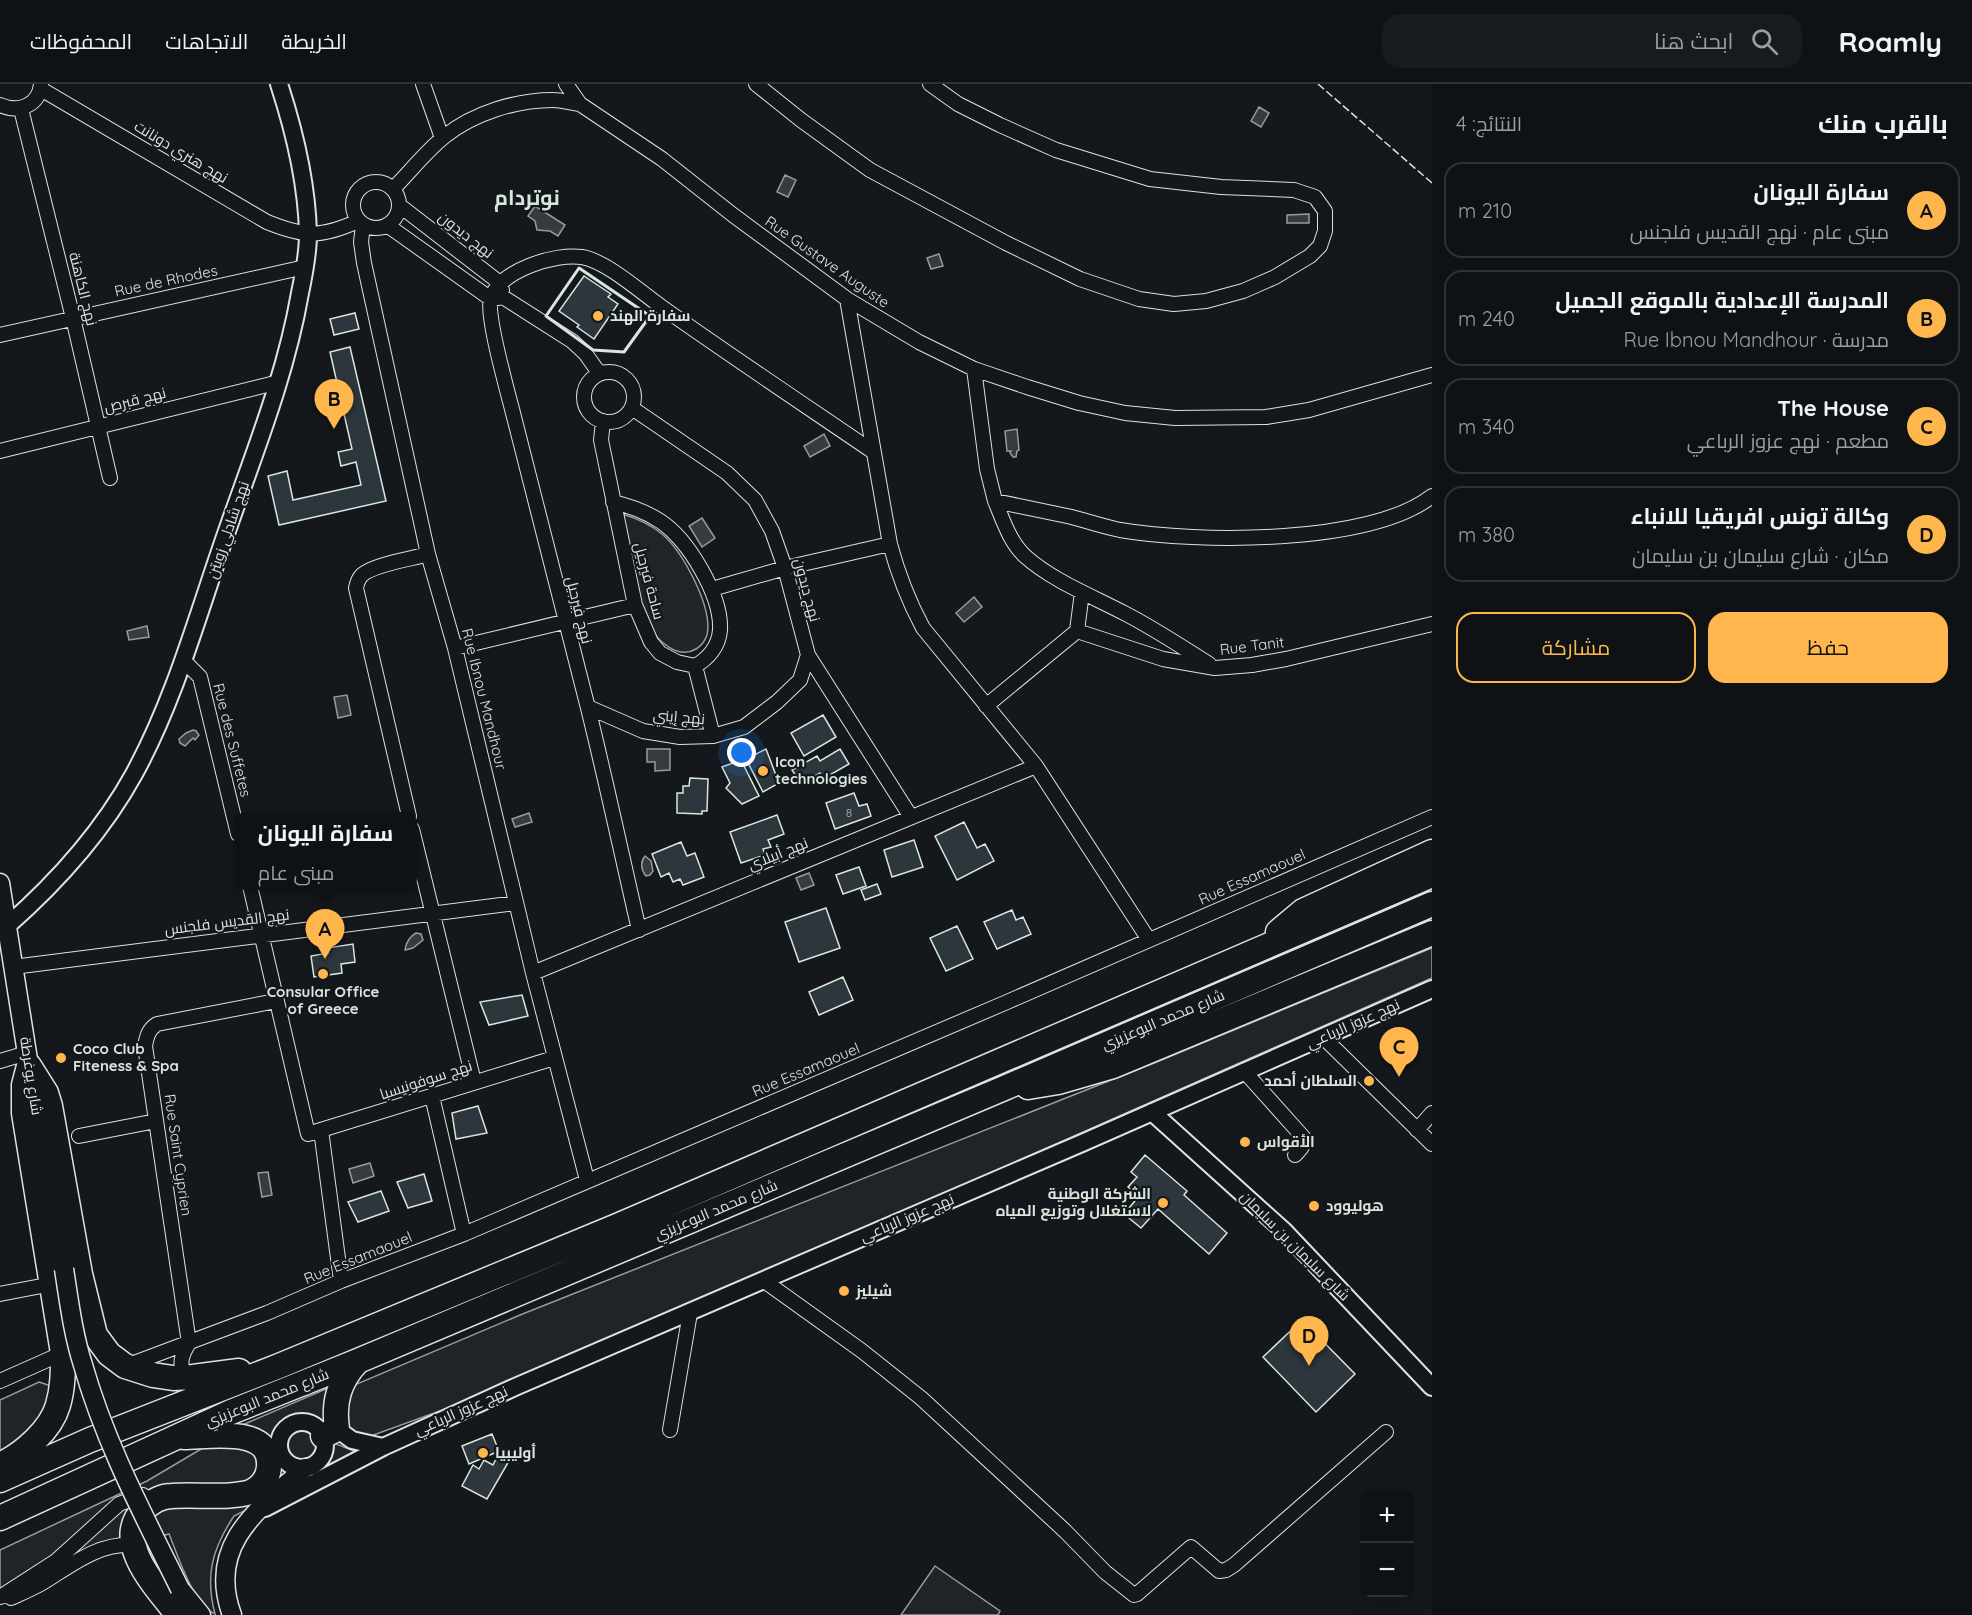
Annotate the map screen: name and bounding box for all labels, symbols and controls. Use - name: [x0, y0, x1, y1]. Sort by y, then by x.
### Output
- search box: [1382, 14, 1802, 68]
- text: Roamly: [1838, 24, 1942, 59]
- icon: search: [1748, 25, 1781, 58]
- text: ابحث هنا: [1654, 27, 1733, 55]
- text: المحفوظات: [30, 28, 132, 54]
- text: الاتجاهات: [165, 28, 248, 54]
- text: الخريطة: [281, 28, 347, 54]
- text: بالقرب منك: [1818, 107, 1948, 140]
- text: النتائج: 4: [1456, 111, 1522, 136]
- street label: نهج هنري دونانت: [129, 116, 232, 190]
- text: سفارة اليونان: [1754, 178, 1889, 206]
- district label: نوتردام: [494, 184, 560, 212]
- text: 210 m: [1458, 198, 1512, 223]
- text: A: [1920, 198, 1933, 223]
- street label: نهج ديدون: [434, 207, 498, 264]
- street label: Rue Gustave Auguste: [761, 211, 893, 312]
- text: مبنى عام · نهج القديس فلجنس: [1630, 219, 1889, 244]
- street label: نهج الكاهنة: [63, 250, 102, 328]
- street label: Rue de Rhodes: [113, 260, 219, 301]
- text: المدرسة الإعدادية بالموقع الجميل: [1555, 286, 1889, 314]
- place label: سفارة الهند: [610, 306, 690, 325]
- text: 240 m: [1458, 306, 1515, 331]
- text: B: [1920, 306, 1933, 331]
- marker: سفارة الهند: [591, 309, 605, 323]
- text: مدرسة · Rue Ibnou Mandhour: [1623, 327, 1889, 352]
- pin: B: [314, 380, 354, 429]
- street label: نهج قبرص: [102, 383, 168, 418]
- text: The House: [1777, 394, 1889, 422]
- text: 340 m: [1458, 414, 1515, 439]
- text: C: [1920, 414, 1933, 439]
- text: مطعم · نهج عزوز الرباعي: [1687, 428, 1889, 453]
- street label: نهج شادلي زويتن: [202, 479, 256, 582]
- text: وكالة تونس افريقيا للانباء: [1631, 502, 1889, 530]
- text: 380 m: [1458, 522, 1515, 547]
- text: D: [1919, 522, 1934, 547]
- street label: ساحة فيرجيل: [629, 540, 669, 622]
- text: مكان · شارع سليمان بن سليمان: [1632, 543, 1889, 568]
- street label: نهج ديدون: [788, 556, 825, 624]
- street label: نهج فيرجيل: [560, 574, 597, 646]
- button: مشاركة: [1456, 612, 1696, 683]
- button: حفظ: [1708, 612, 1948, 683]
- street label: Rue Ibnou Mandhour: [458, 626, 511, 772]
- street label: Rue Tanit: [1219, 632, 1285, 659]
- street label: Rue des Suffetes: [209, 681, 256, 799]
- street label: نهج إيني: [652, 705, 706, 731]
- your location: [727, 738, 756, 767]
- place label: Icon technologies: [775, 752, 867, 788]
- marker: Icon technologies: [756, 764, 770, 778]
- house number: 8: [846, 805, 852, 820]
- popup: [234, 812, 417, 890]
- text: سفارة اليونان: [258, 819, 393, 847]
- street label: نهج أبيلاي: [745, 833, 812, 877]
- street label: Rue Essamaouel: [1195, 844, 1308, 909]
- text: مبنى عام: [258, 860, 334, 885]
- street label: نهج القديس فلجنس: [163, 904, 291, 941]
- pin: A: [306, 910, 344, 959]
- marker: Consular Office of Greece: [316, 967, 330, 981]
- place label: Consular Office of Greece: [267, 982, 379, 1018]
- street label: شارع محمد البوعزيزي: [1098, 985, 1228, 1057]
- street label: نهج عزوز الرباعي: [1303, 994, 1404, 1055]
- pin: C: [1380, 1028, 1418, 1077]
- street label: شارع يوغرطة: [14, 1035, 47, 1117]
- street label: Rue Essamaouel: [749, 1038, 862, 1101]
- place label: Coco Club Fiteness & Spa: [73, 1039, 179, 1075]
- marker: Coco Club Fiteness & Spa: [54, 1051, 68, 1065]
- street label: نهج سوفونيسبا: [377, 1056, 475, 1105]
- place label: السلطان أحمد: [1264, 1071, 1357, 1090]
- marker: السلطان أحمد: [1362, 1074, 1376, 1088]
- street label: Rue Saint Cyprien: [161, 1093, 196, 1217]
- place label: الأقواس: [1257, 1132, 1315, 1151]
- marker: الأقواس: [1238, 1135, 1252, 1149]
- street label: شارع محمد البوعزيزي: [651, 1175, 781, 1247]
- place label: الشركة الوطنية لاستغلال وتوزيع المياه: [996, 1184, 1151, 1221]
- street label: شارع سليمان بن سليمان: [1235, 1187, 1354, 1306]
- street label: نهج عزوز الرباعي: [857, 1189, 958, 1249]
- marker: الشركة الوطنية لاستغلال وتوزيع المياه: [1156, 1196, 1170, 1210]
- place label: هوليوود: [1326, 1196, 1384, 1215]
- marker: هوليوود: [1307, 1199, 1321, 1213]
- street label: Rue Essamaouel: [301, 1227, 415, 1288]
- place label: شيليز: [855, 1281, 892, 1300]
- marker: شيليز: [837, 1284, 851, 1298]
- pin: D: [1290, 1316, 1328, 1366]
- street label: شارع محمد البوعزيزي: [202, 1364, 333, 1434]
- street label: نهج عزوز الرباعي: [411, 1381, 512, 1442]
- place label: أوليبيا: [495, 1443, 536, 1462]
- marker: أوليبيا: [476, 1446, 490, 1460]
- map controls: [1360, 1489, 1414, 1597]
- button: +: [1360, 1489, 1414, 1543]
- button: −: [1360, 1543, 1414, 1597]

